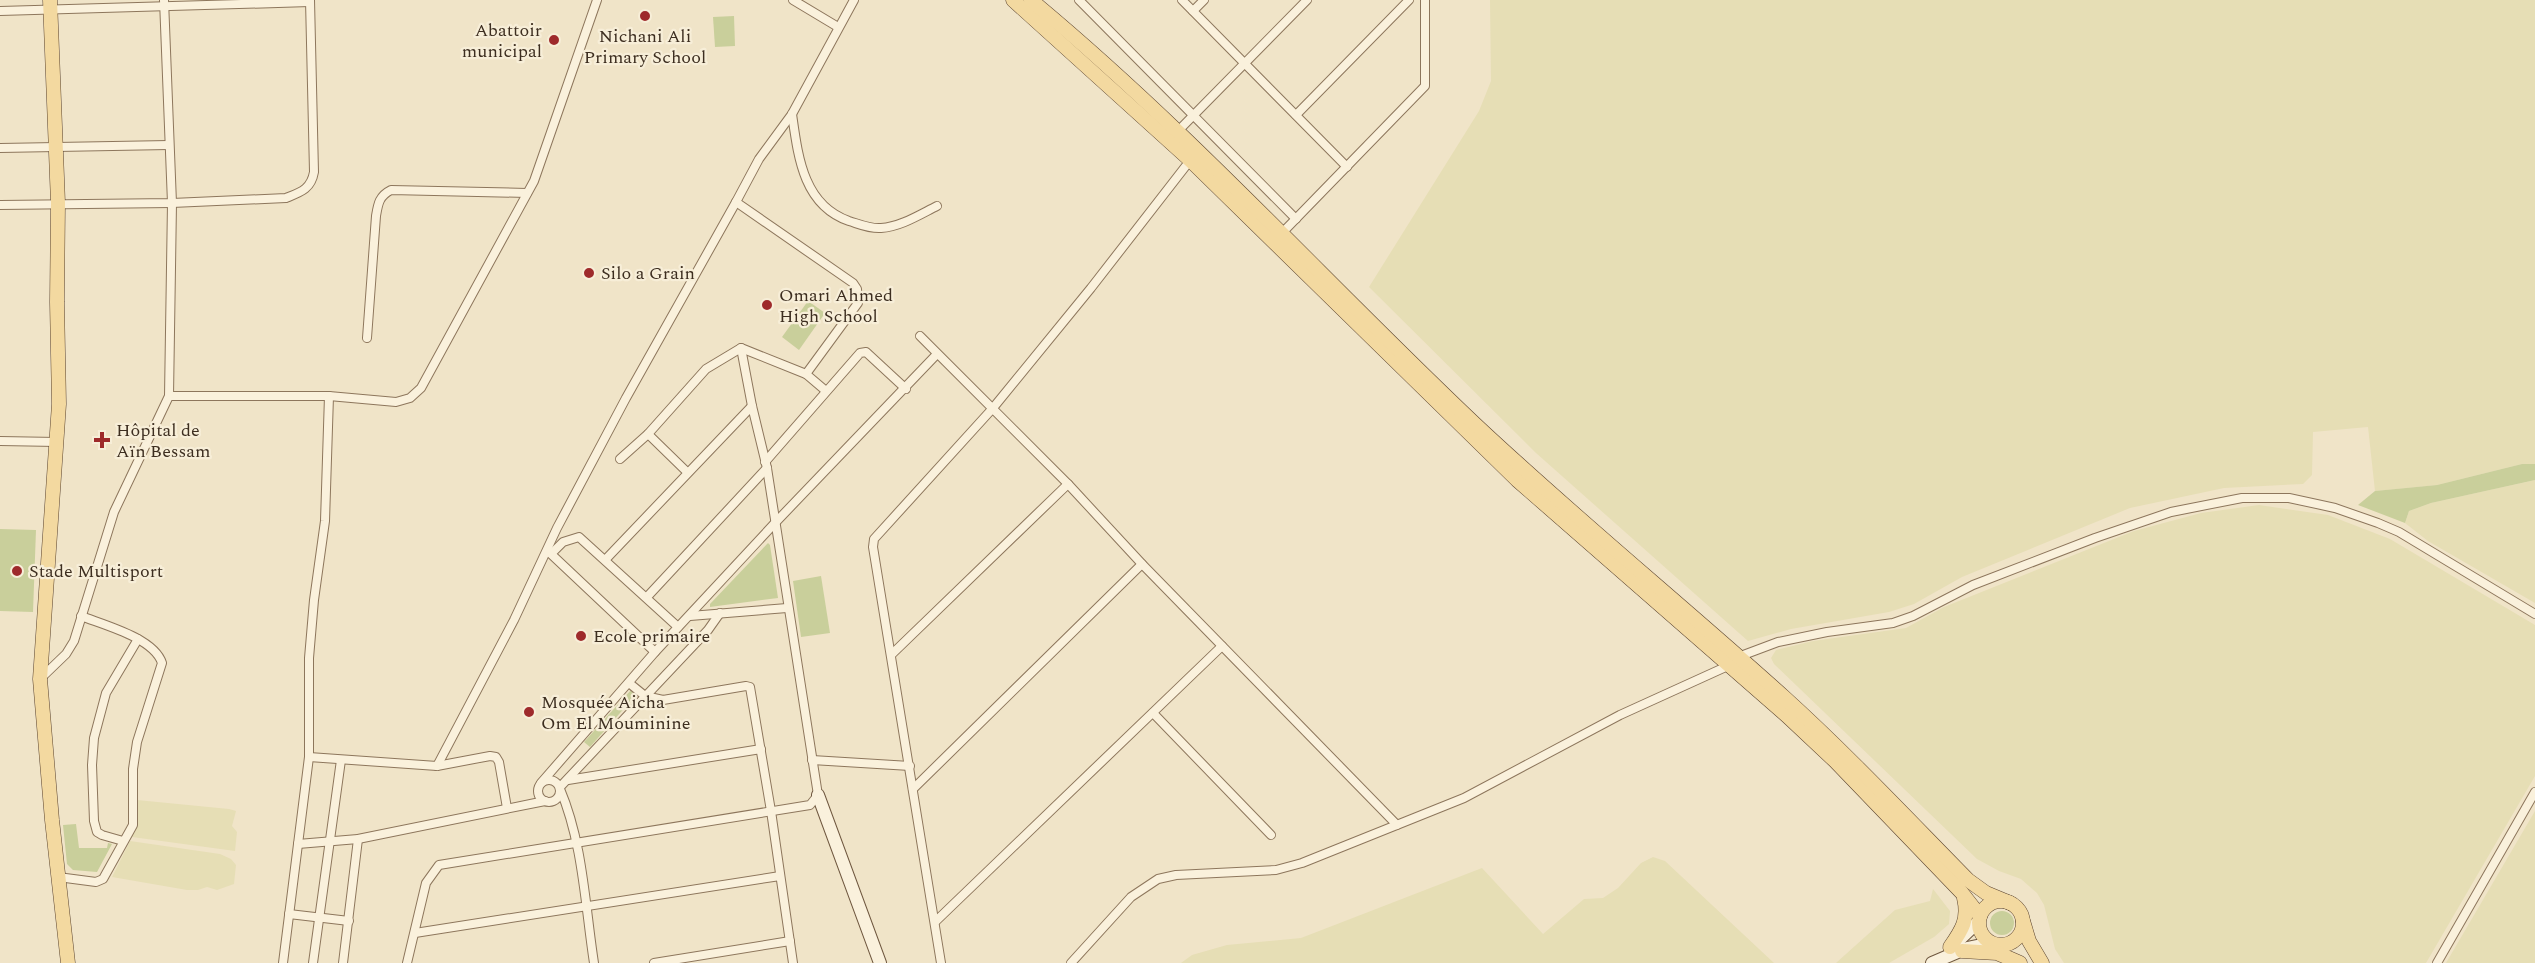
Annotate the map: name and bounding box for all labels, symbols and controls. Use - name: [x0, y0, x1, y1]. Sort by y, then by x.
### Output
- marker: Nichani Ali Primary School: [638, 9, 652, 23]
- place label: Abattoir municipal: [462, 17, 542, 65]
- place label: Nichani Ali Primary School: [584, 23, 706, 71]
- marker: Abattoir municipal: [547, 33, 561, 47]
- place label: Silo a Grain: [601, 260, 695, 287]
- marker: Silo a Grain: [582, 266, 596, 280]
- place label: Omari Ahmed High School: [779, 282, 893, 330]
- marker: Omari Ahmed High School: [760, 298, 774, 312]
- place label: Hôpital de Aïn Bessam: [116, 417, 211, 465]
- marker: Hôpital de Aïn Bessam: [93, 431, 111, 449]
- place label: Stade Multisport: [29, 558, 163, 585]
- marker: Stade Multisport: [10, 564, 24, 578]
- place label: Ecole primaire: [593, 623, 710, 650]
- marker: Ecole primaire: [574, 629, 588, 643]
- place label: Mosquée Aicha Om El Mouminine: [541, 689, 690, 737]
- marker: Mosquée Aicha Om El Mouminine: [522, 705, 536, 719]

